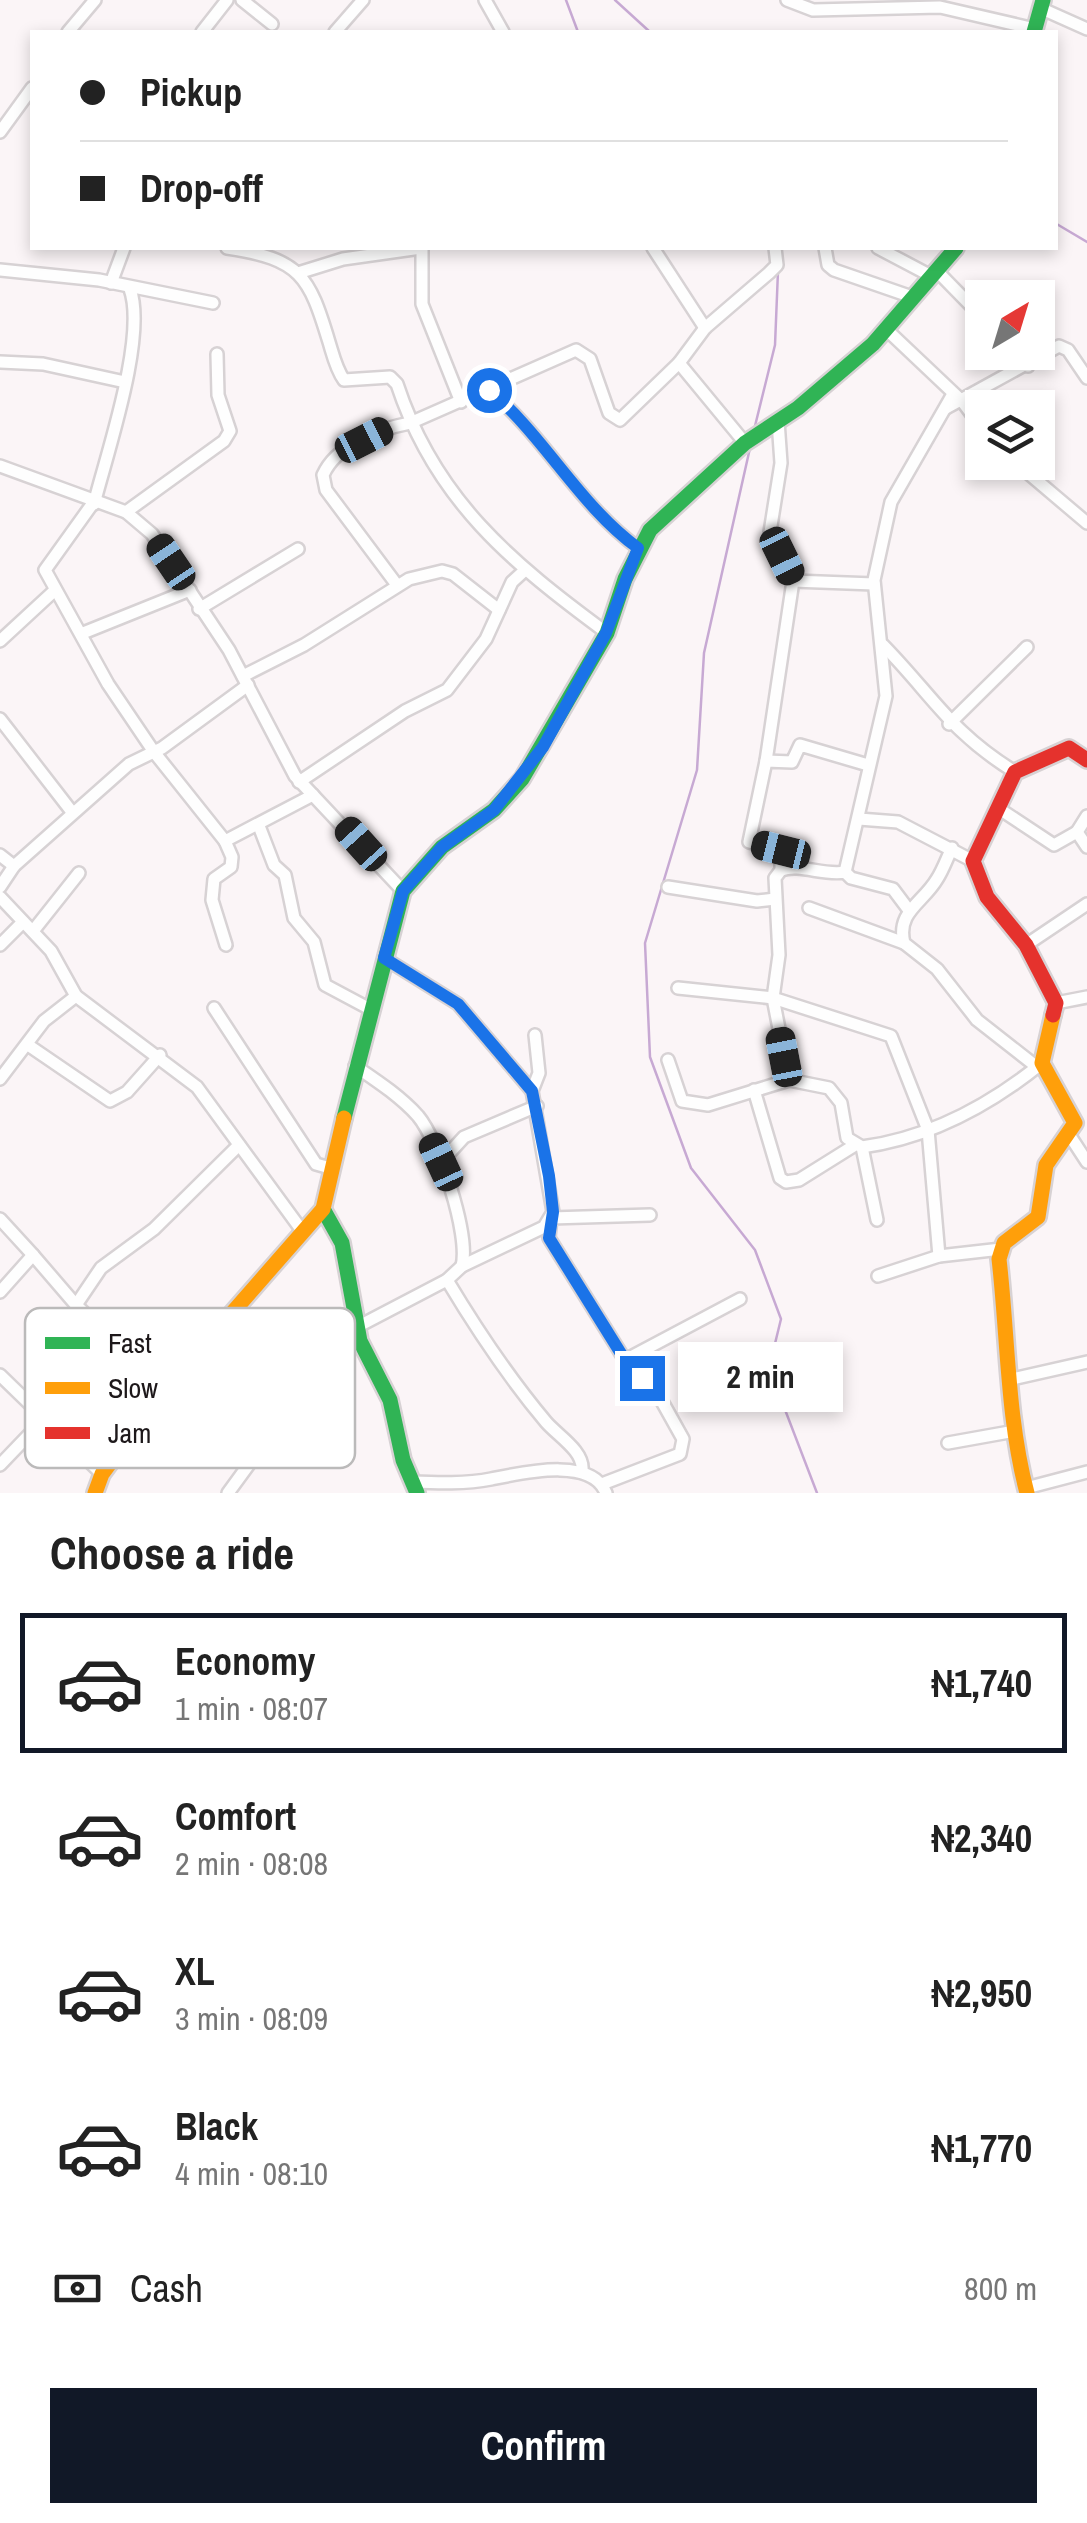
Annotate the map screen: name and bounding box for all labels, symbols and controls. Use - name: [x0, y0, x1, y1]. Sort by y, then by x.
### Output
- text: Pickup: [140, 67, 242, 118]
- text: Drop-off: [140, 163, 263, 214]
- north arrow: [965, 280, 1055, 370]
- map controls: [965, 280, 1055, 480]
- route start: [467, 368, 512, 413]
- button: layers: [965, 390, 1055, 480]
- car: [330, 413, 398, 467]
- car: [755, 522, 809, 590]
- car: [142, 529, 200, 595]
- car: [330, 812, 392, 876]
- car: [748, 828, 814, 872]
- car: [764, 1025, 804, 1089]
- car: [415, 1128, 467, 1196]
- legend: [25, 1308, 355, 1468]
- text: Fast: [108, 1324, 152, 1362]
- callout: 2 min: [677, 1343, 842, 1413]
- text: 2 min: [726, 1355, 795, 1398]
- route end: [620, 1356, 665, 1401]
- text: Slow: [108, 1369, 158, 1407]
- text: Jam: [108, 1414, 151, 1452]
- text: Choose a ride: [50, 1522, 294, 1583]
- text: Economy: [175, 1636, 315, 1687]
- icon: car: [55, 1638, 145, 1728]
- text: ₦1,740: [932, 1658, 1032, 1709]
- text: 1 min · 08:07: [175, 1687, 328, 1730]
- text: Comfort: [175, 1791, 296, 1842]
- icon: car: [55, 1793, 145, 1883]
- text: ₦2,340: [932, 1813, 1032, 1864]
- text: 2 min · 08:08: [175, 1842, 328, 1885]
- text: XL: [175, 1946, 215, 1997]
- icon: car: [55, 1948, 145, 2038]
- text: ₦2,950: [932, 1968, 1032, 2019]
- text: 3 min · 08:09: [175, 1997, 328, 2040]
- text: Black: [175, 2101, 258, 2152]
- icon: car: [55, 2103, 145, 2193]
- text: ₦1,770: [932, 2123, 1032, 2174]
- text: 4 min · 08:10: [175, 2152, 328, 2195]
- icon: cash: [50, 2261, 105, 2316]
- text: Cash: [130, 2263, 203, 2314]
- text: 800 m: [964, 2267, 1037, 2310]
- button: Confirm: [50, 2388, 1037, 2503]

